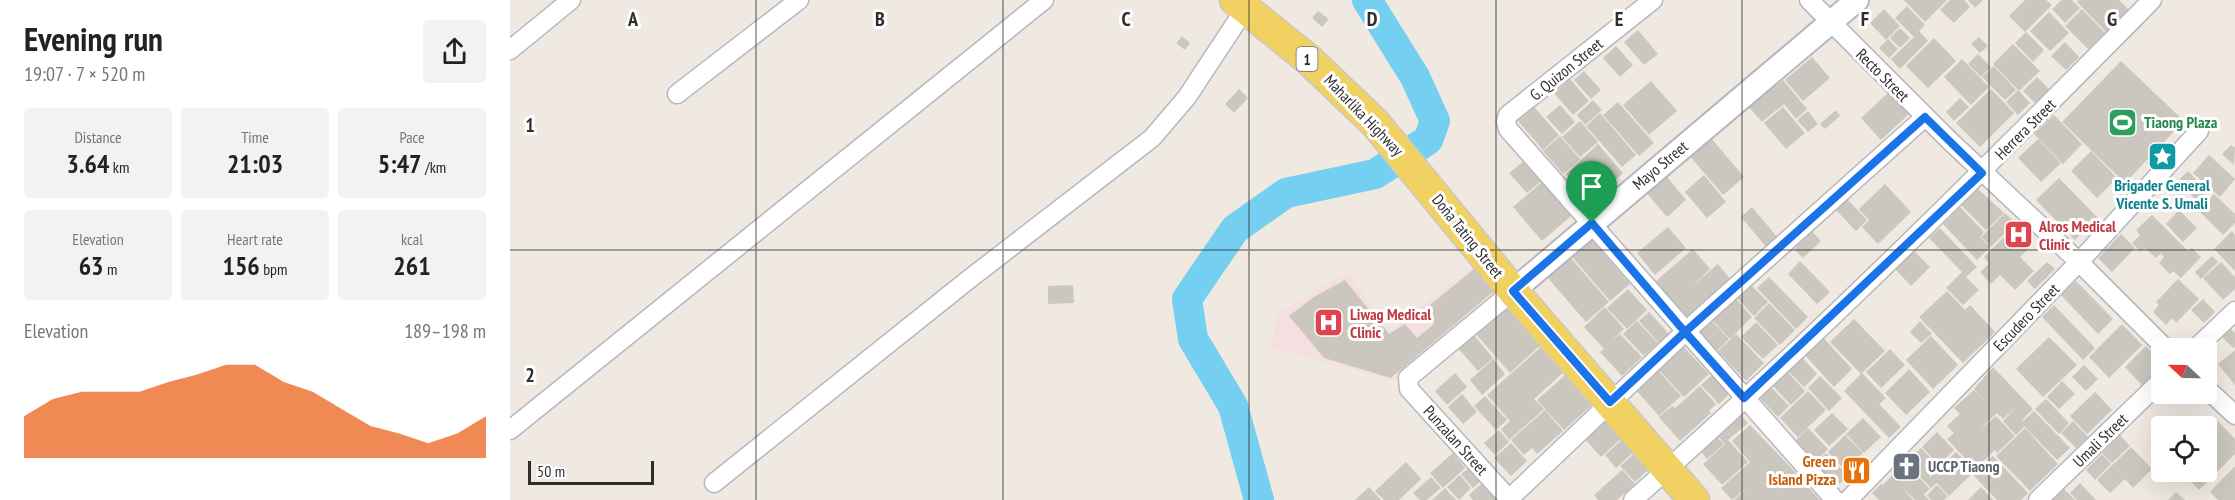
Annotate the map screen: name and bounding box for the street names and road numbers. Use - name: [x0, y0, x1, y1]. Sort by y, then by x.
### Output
- street label: G. Quizon Street: [1525, 33, 1607, 105]
- street label: Recto Street: [1852, 44, 1914, 106]
- road number: 1: [1296, 47, 1318, 71]
- street label: Maharlika Highway: [1320, 70, 1408, 160]
- street label: Herrera Street: [1990, 94, 2060, 164]
- street label: Mayo Street: [1628, 136, 1692, 194]
- street label: Doña Tating Street: [1428, 190, 1508, 282]
- street label: Escudero Street: [1989, 279, 2064, 355]
- street label: Punzalan Street: [1420, 401, 1493, 479]
- street label: Umali Street: [2068, 408, 2132, 471]

